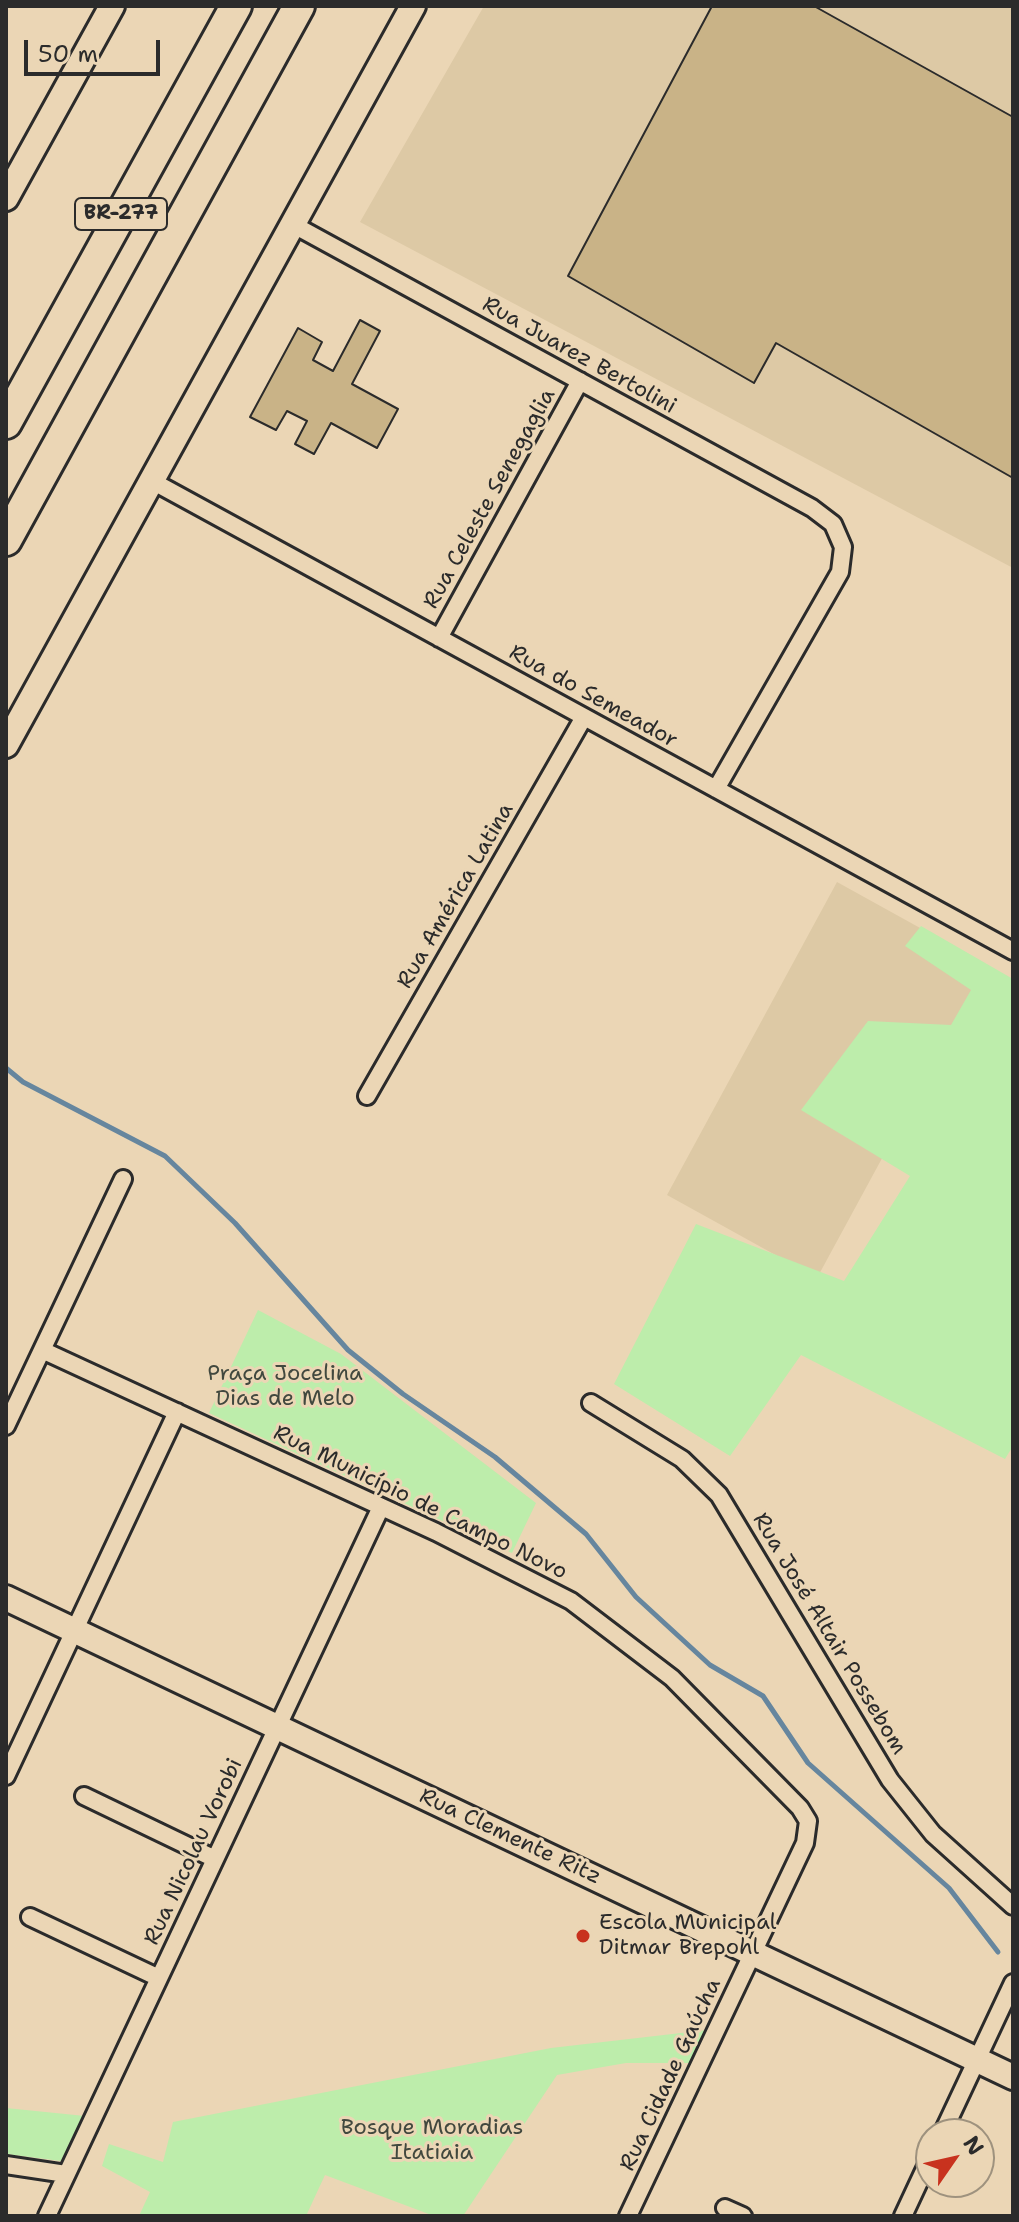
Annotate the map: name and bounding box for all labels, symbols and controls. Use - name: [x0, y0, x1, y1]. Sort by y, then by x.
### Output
- scale bar: [28, 24, 164, 74]
- text: 50 m: [38, 38, 98, 70]
- road number: BR-277: [75, 198, 167, 230]
- street label: Rua Juarez Bertolini: [477, 292, 681, 420]
- street label: Rua Celeste Senegaglia: [418, 384, 562, 614]
- street label: Rua do Semeador: [504, 640, 682, 754]
- street label: Rua América Latina: [392, 799, 520, 993]
- park label: Praça Jocelina Dias de Melo: [207, 1361, 363, 1412]
- street label: Rua Município de Campo Novo: [269, 1420, 571, 1586]
- street label: Rua José Altair Possebom: [746, 1508, 912, 1760]
- street label: Rua Nicolau Vorobi: [139, 1755, 249, 1949]
- street label: Rua Clemente Ritz: [415, 1783, 605, 1891]
- place label: Escola Municipal Ditmar Brepohl: [599, 1910, 776, 1962]
- marker: Escola Municipal Ditmar Brepohl: [574, 1927, 592, 1945]
- street label: Rua Cidade Gaúcha: [615, 1975, 727, 2175]
- park label: Bosque Moradias Itatiaia: [341, 2115, 523, 2166]
- north arrow: [915, 2118, 995, 2198]
- text: N: [957, 2130, 991, 2161]

